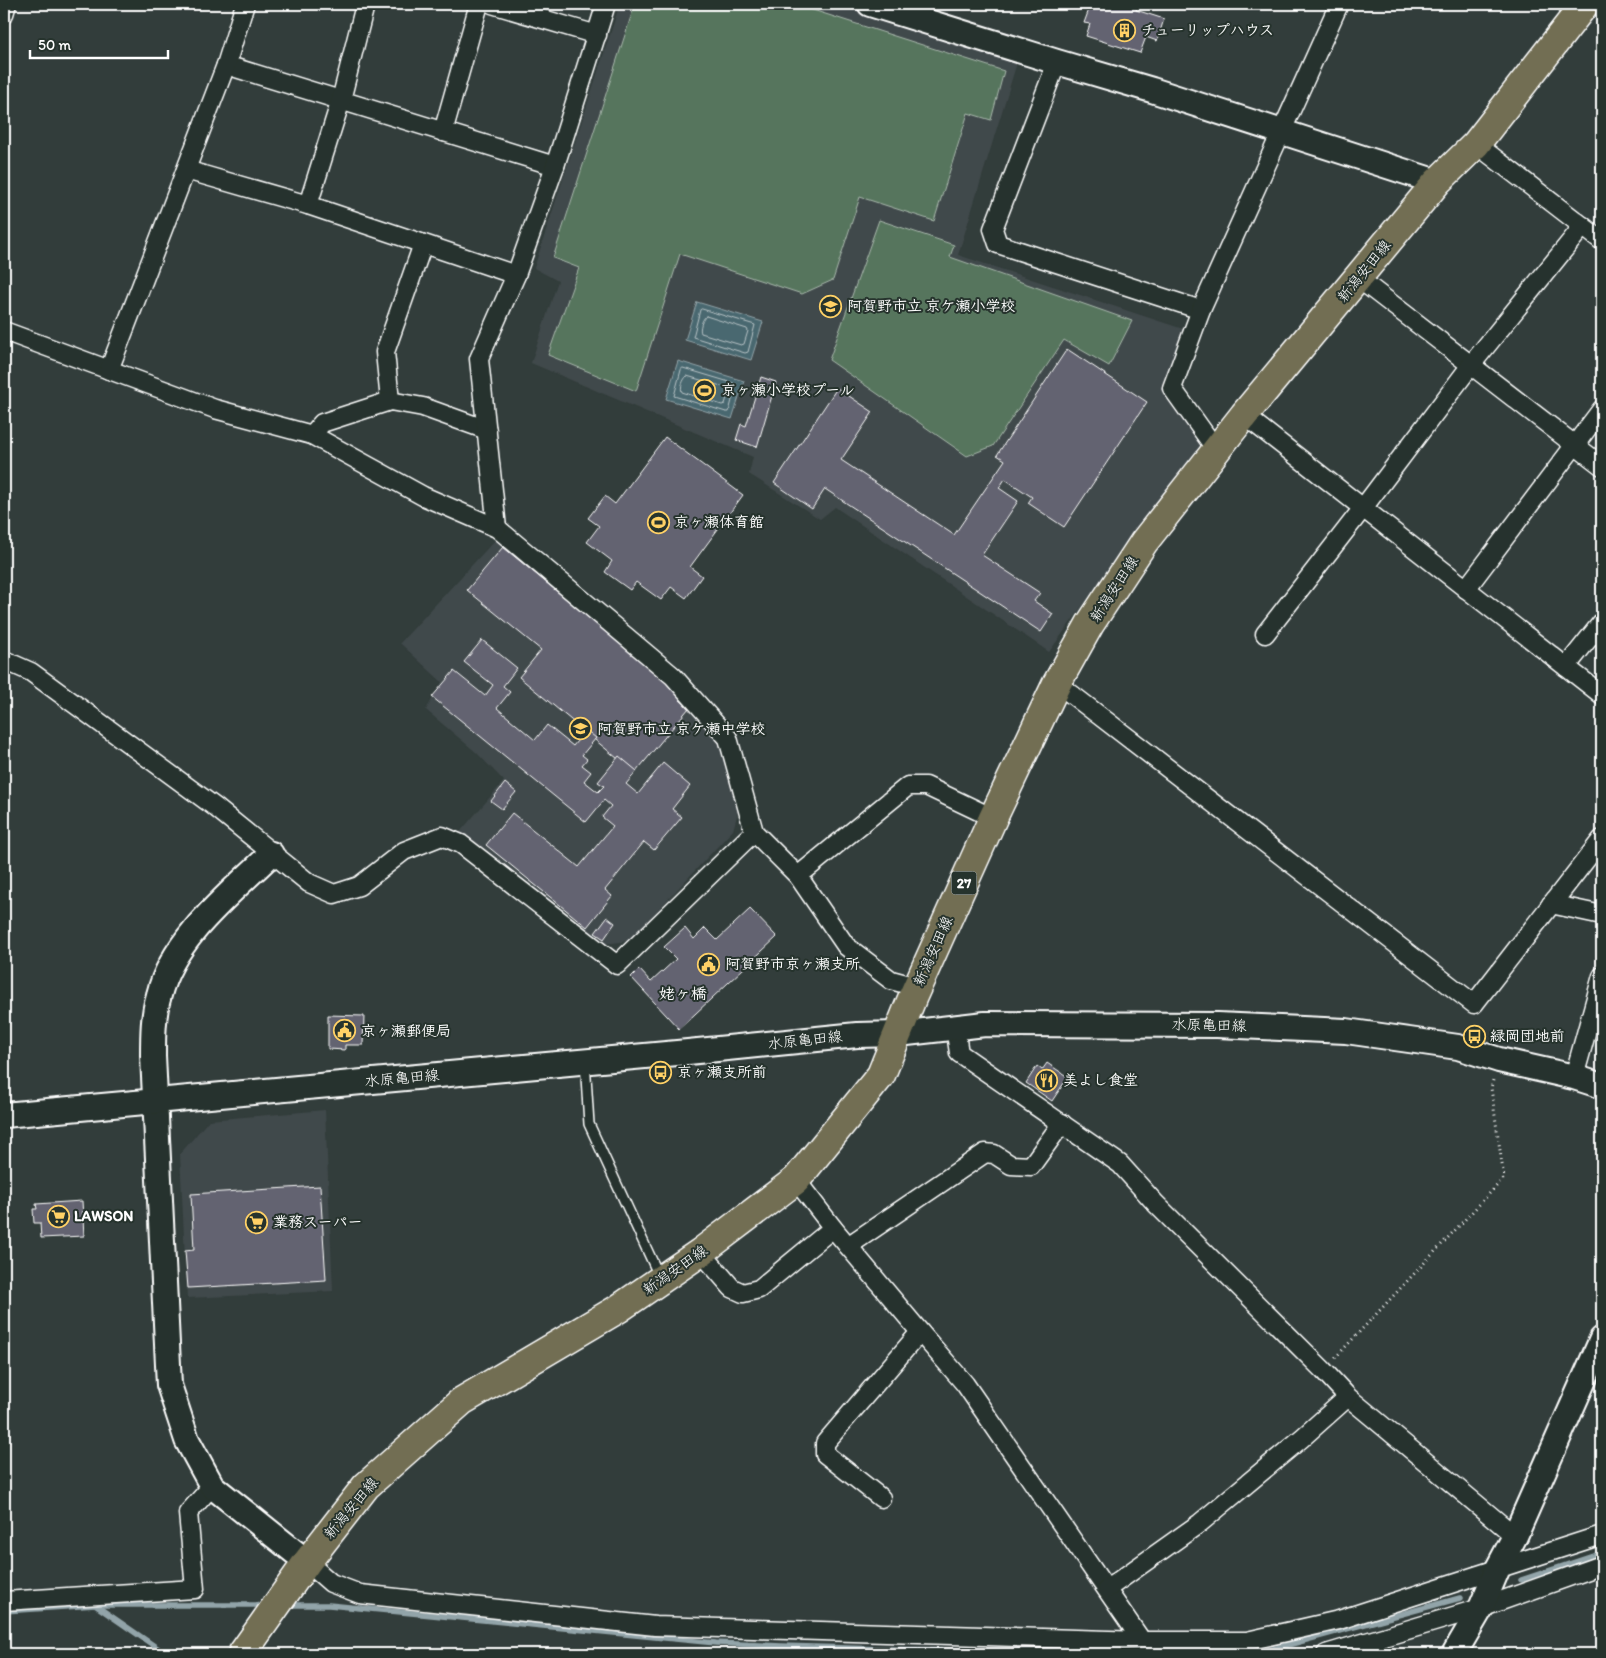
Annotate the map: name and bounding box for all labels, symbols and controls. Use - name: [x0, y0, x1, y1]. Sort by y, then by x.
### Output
- building icon: チューリップハウス: [1113, 18, 1137, 42]
- place label: チューリップハウス: [1141, 21, 1274, 39]
- scale bar: [30, 28, 168, 60]
- text: 50 m: [38, 36, 71, 54]
- street label: 新潟安田線: [1333, 236, 1395, 306]
- school or university icon: 阿賀野市立 京ケ瀬小学校: [819, 294, 843, 318]
- place label: 阿賀野市立 京ケ瀬小学校: [847, 297, 1015, 315]
- sports icon: 京ヶ瀬小学校プール: [693, 378, 717, 402]
- place label: 京ヶ瀬小学校プール: [721, 381, 855, 399]
- sports icon: 京ヶ瀬体育館: [646, 510, 670, 534]
- place label: 京ヶ瀬体育館: [674, 513, 764, 531]
- street label: 新潟安田線: [1086, 553, 1142, 625]
- school or university icon: 阿賀野市立 京ケ瀬中学校: [569, 717, 593, 741]
- place label: 阿賀野市立 京ケ瀬中学校: [597, 720, 765, 738]
- road number: 27: [952, 871, 976, 894]
- street label: 新潟安田線: [910, 913, 956, 989]
- public building icon: 阿賀野市京ヶ瀬支所: [697, 952, 721, 976]
- place label: 阿賀野市京ヶ瀬支所: [725, 955, 860, 973]
- district label: 姥ヶ橋: [659, 984, 707, 1003]
- street label: 水原亀田線: [1171, 1015, 1247, 1035]
- public building icon: 京ヶ瀬郵便局: [333, 1019, 357, 1043]
- place label: 京ヶ瀬郵便局: [361, 1022, 451, 1040]
- bus stop icon: 緑岡団地前: [1462, 1024, 1486, 1048]
- street label: 水原亀田線: [767, 1027, 843, 1053]
- place label: 緑岡団地前: [1490, 1027, 1565, 1045]
- bus stop icon: 京ヶ瀬支所前: [649, 1060, 673, 1084]
- place label: 京ヶ瀬支所前: [677, 1063, 767, 1081]
- street label: 水原亀田線: [364, 1066, 440, 1090]
- restaurant icon: 美よし食堂: [1035, 1068, 1059, 1092]
- place label: 美よし食堂: [1063, 1071, 1138, 1089]
- supermarket icon: LAWSON: [46, 1204, 70, 1228]
- place label: LAWSON: [74, 1207, 133, 1225]
- supermarket icon: 業務スーパー: [245, 1210, 269, 1234]
- place label: 業務スーパー: [273, 1213, 362, 1231]
- street label: 新潟安田線: [639, 1241, 711, 1299]
- street label: 新潟安田線: [320, 1473, 382, 1543]

